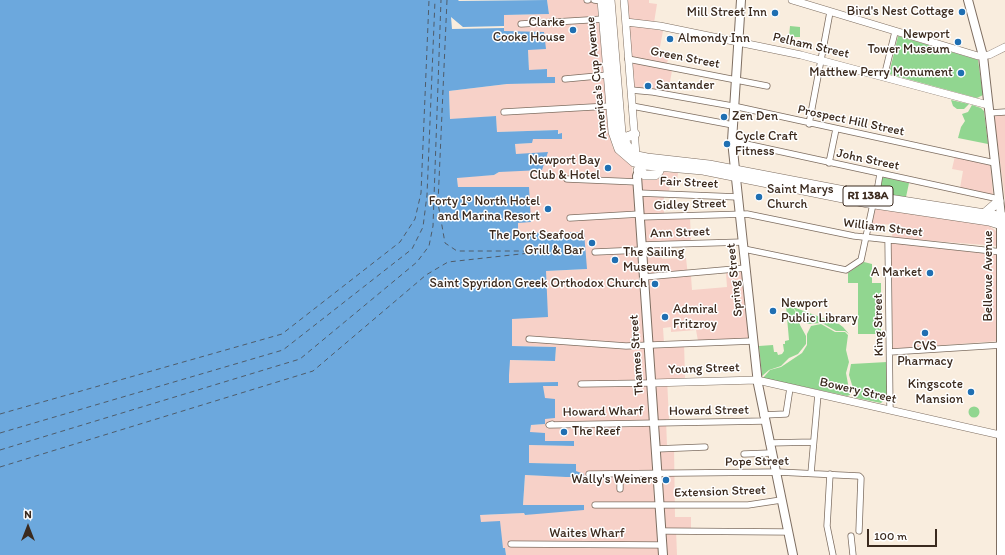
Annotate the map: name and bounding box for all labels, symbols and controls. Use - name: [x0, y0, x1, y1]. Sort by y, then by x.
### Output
- place label: Bird's Nest Cottage: [847, 4, 954, 20]
- place label: Mill Street Inn: [687, 5, 767, 21]
- marker: Bird's Nest Cottage: [957, 7, 967, 17]
- marker: Mill Street Inn: [770, 8, 780, 18]
- place label: Clarke Cooke House: [493, 15, 565, 46]
- street label: America's Cup Avenue: [583, 16, 611, 140]
- marker: Clarke Cooke House: [568, 25, 578, 35]
- place label: Newport Tower Museum: [867, 27, 950, 58]
- street label: Pelham Street: [771, 30, 851, 62]
- place label: Almondy Inn: [678, 31, 750, 47]
- marker: Almondy Inn: [665, 34, 675, 44]
- marker: Newport Tower Museum: [953, 37, 963, 47]
- street label: Green Street: [649, 44, 721, 72]
- place label: Matthew Perry Monument: [809, 65, 953, 81]
- marker: Matthew Perry Monument: [956, 68, 966, 78]
- place label: Santander: [656, 78, 714, 94]
- marker: Santander: [643, 81, 653, 91]
- street label: Prospect Hill Street: [796, 102, 906, 140]
- place label: Zen Den: [732, 109, 778, 125]
- marker: Zen Den: [719, 112, 729, 122]
- place label: Cycle Craft Fitness: [735, 129, 798, 160]
- marker: Cycle Craft Fitness: [722, 139, 732, 149]
- street label: John Street: [835, 146, 901, 174]
- place label: Newport Bay Club & Hotel: [529, 153, 600, 184]
- marker: Newport Bay Club & Hotel: [603, 163, 613, 173]
- street label: Fair Street: [659, 174, 719, 192]
- place label: Saint Marys Church: [767, 182, 834, 213]
- road number: RI 138A: [843, 186, 893, 206]
- marker: Saint Marys Church: [754, 192, 764, 202]
- place label: Forty 1⁰ North Hotel and Marina Resort: [429, 194, 540, 225]
- street label: Gidley Street: [653, 196, 727, 214]
- marker: Forty 1⁰ North Hotel and Marina Resort: [543, 204, 553, 214]
- street label: William Street: [842, 215, 924, 241]
- street label: Ann Street: [650, 224, 710, 242]
- place label: The Port Seafood Grill & Bar: [489, 228, 584, 259]
- street label: Bellevue Avenue: [981, 230, 997, 322]
- marker: The Port Seafood Grill & Bar: [587, 238, 597, 248]
- street label: Spring Street: [723, 243, 747, 317]
- place label: The Sailing Museum: [623, 245, 684, 276]
- marker: The Sailing Museum: [610, 255, 620, 265]
- place label: A Market: [871, 265, 922, 281]
- marker: A Market: [925, 268, 935, 278]
- place label: Saint Spyridon Greek Orthodox Church: [430, 276, 647, 292]
- marker: Saint Spyridon Greek Orthodox Church: [650, 279, 660, 289]
- street label: King Street: [871, 293, 887, 357]
- place label: Newport Public Library: [781, 296, 858, 327]
- place label: Admiral Fritzroy: [673, 302, 718, 333]
- marker: Newport Public Library: [768, 306, 778, 316]
- marker: Admiral Fritzroy: [660, 312, 670, 322]
- street label: Thames Street: [626, 314, 648, 396]
- marker: CVS Pharmacy: [920, 328, 930, 338]
- place label: CVS Pharmacy: [897, 339, 953, 370]
- street label: Young Street: [668, 360, 740, 378]
- street label: Bowery Street: [818, 375, 898, 407]
- place label: Kingscote Mansion: [908, 377, 963, 408]
- marker: Kingscote Mansion: [966, 387, 976, 397]
- street label: Howard Wharf: [563, 403, 643, 421]
- street label: Howard Street: [669, 403, 749, 419]
- place label: The Reef: [572, 424, 620, 440]
- marker: The Reef: [559, 427, 569, 437]
- street label: Pope Street: [725, 454, 789, 470]
- place label: Wally's Weiners: [571, 472, 658, 488]
- marker: Wally's Weiners: [661, 475, 671, 485]
- street label: Extension Street: [674, 483, 766, 501]
- north arrow: [8, 507, 48, 547]
- text: N: [24, 508, 32, 521]
- scale bar: [869, 521, 939, 547]
- street label: Waites Wharf: [549, 526, 625, 542]
- text: 100 m: [874, 529, 907, 543]

